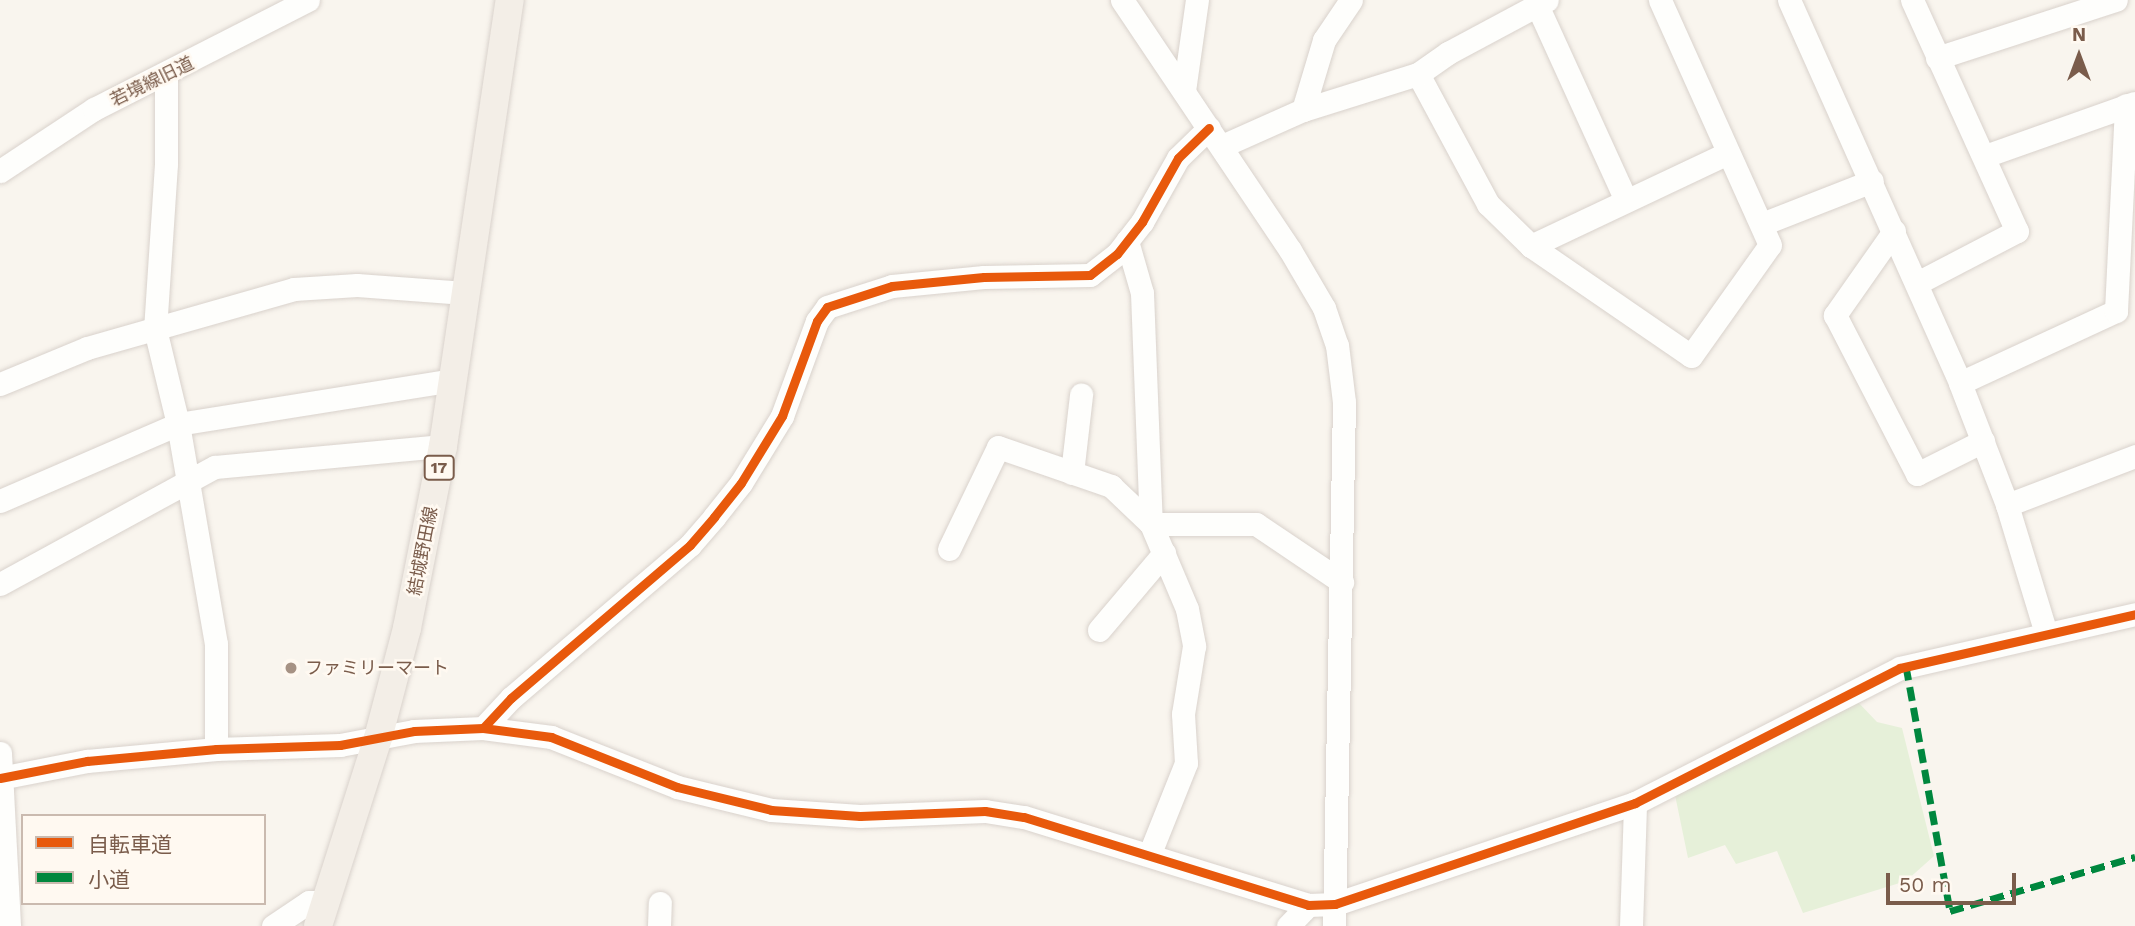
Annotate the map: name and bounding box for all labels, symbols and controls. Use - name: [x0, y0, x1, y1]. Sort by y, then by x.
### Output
- north arrow: [2044, 21, 2114, 91]
- text: N: [2072, 23, 2086, 46]
- street label: 若境線旧道: [107, 53, 197, 111]
- road number: 17: [423, 456, 455, 481]
- street label: 結城野田線: [404, 505, 442, 597]
- place label: ファミリーマート: [305, 657, 449, 679]
- marker: ファミリーマート: [283, 660, 299, 676]
- legend: [21, 814, 266, 905]
- text: 自転車道: [88, 832, 172, 857]
- scale bar: [1890, 860, 2020, 904]
- text: 小道: [88, 867, 130, 892]
- text: 50 m: [1899, 872, 1951, 897]

